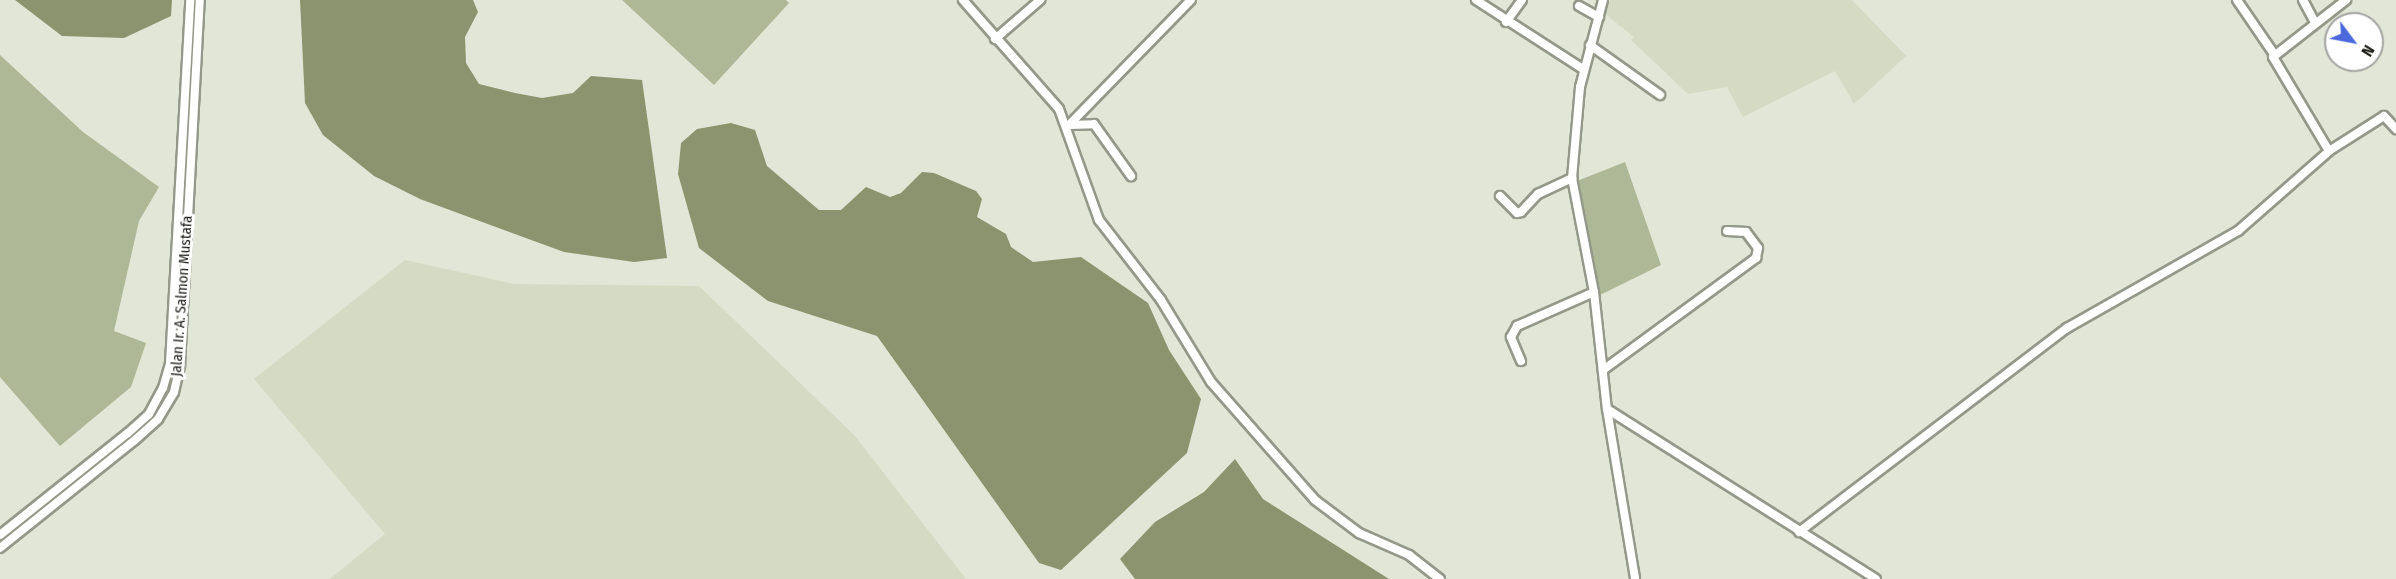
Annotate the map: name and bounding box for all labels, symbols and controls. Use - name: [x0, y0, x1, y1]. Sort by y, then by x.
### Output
- north arrow: [2324, 12, 2384, 72]
- text: N: [2357, 42, 2379, 60]
- street label: Jalan Ir. A. Salmon Mustafa: [167, 215, 197, 377]

